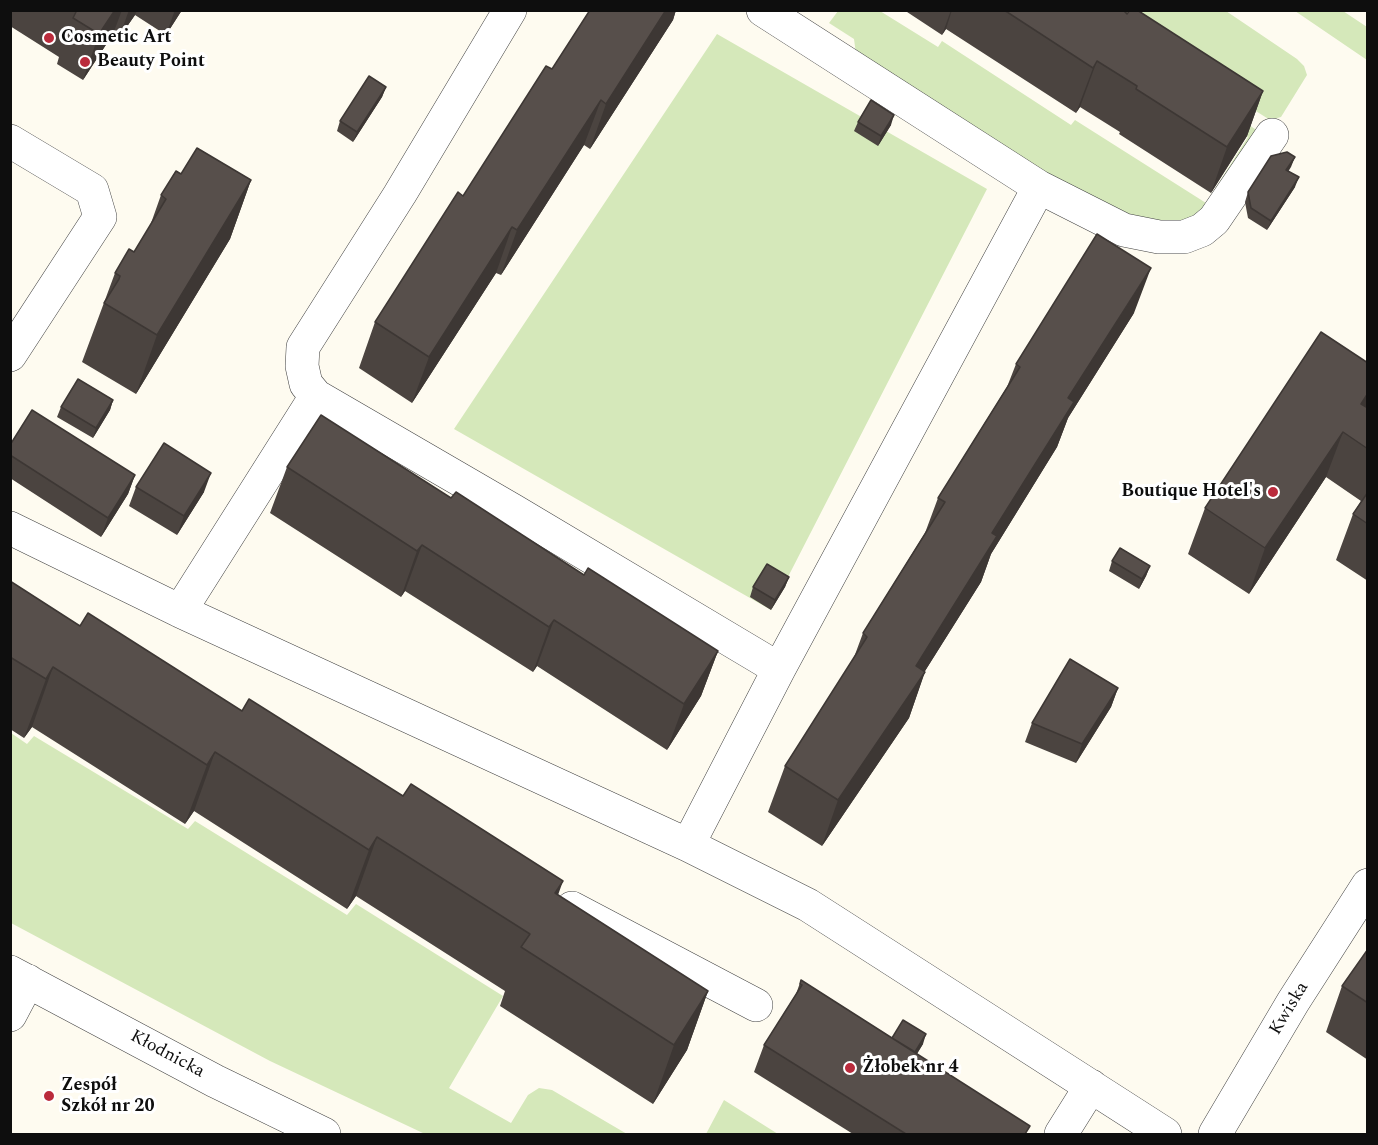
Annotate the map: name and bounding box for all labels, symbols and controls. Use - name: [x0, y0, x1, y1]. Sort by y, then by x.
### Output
- place label: Cosmetic Art: [61, 27, 171, 49]
- marker: Cosmetic Art: [42, 31, 56, 45]
- place label: Beauty Point: [97, 51, 205, 73]
- marker: Beauty Point: [78, 55, 92, 69]
- place label: Boutique Hotel's: [1121, 481, 1261, 503]
- marker: Boutique Hotel's: [1266, 485, 1280, 499]
- street label: Kwiska: [1266, 979, 1314, 1039]
- street label: Kłodnicka: [126, 1026, 208, 1084]
- place label: Żłobek nr 4: [862, 1057, 959, 1079]
- marker: Żłobek nr 4: [843, 1061, 857, 1075]
- place label: Zespół Szkół nr 20: [61, 1075, 155, 1118]
- marker: Zespół Szkół nr 20: [42, 1089, 56, 1103]

